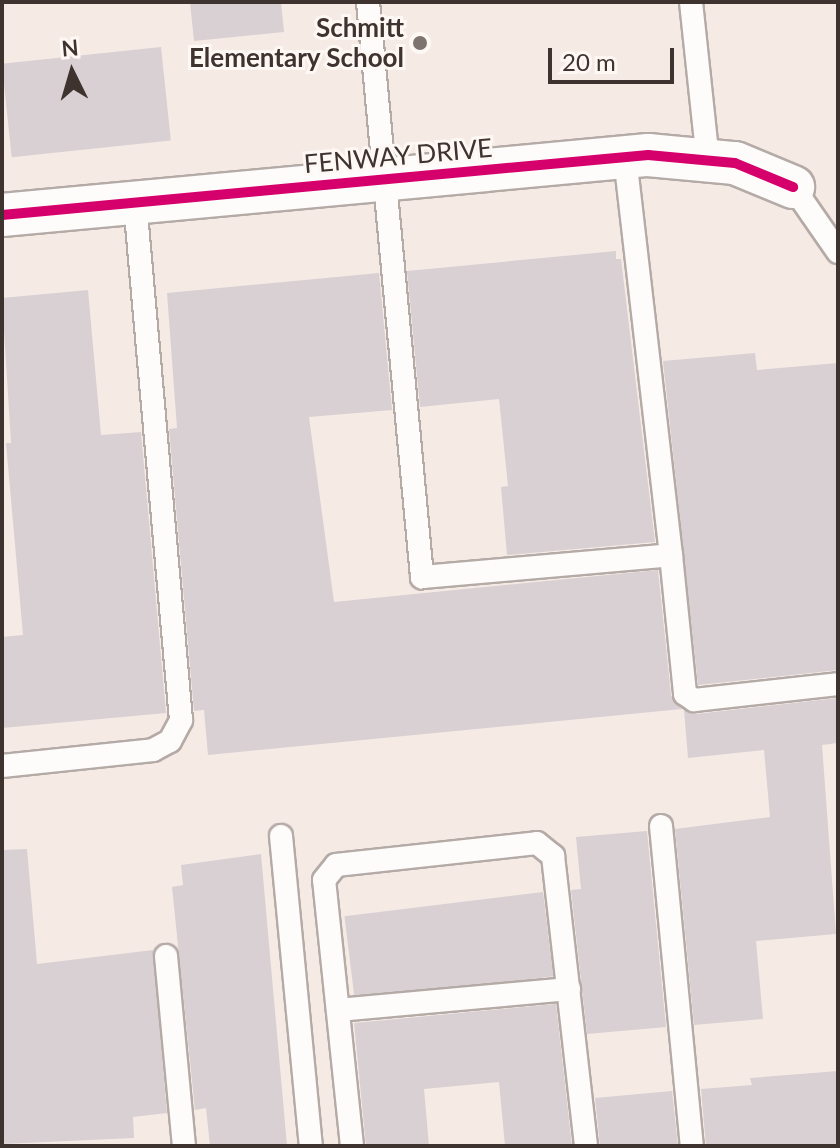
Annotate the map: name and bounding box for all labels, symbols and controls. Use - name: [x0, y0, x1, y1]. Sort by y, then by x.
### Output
- place label: Schmitt Elementary School: [188, 12, 404, 74]
- north arrow: [32, 32, 112, 112]
- scale bar: [552, 32, 678, 82]
- text: N: [60, 33, 79, 62]
- marker: Schmitt Elementary School: [411, 34, 429, 52]
- text: 20 m: [562, 47, 616, 76]
- street label: FENWAY DRIVE: [302, 132, 494, 180]

